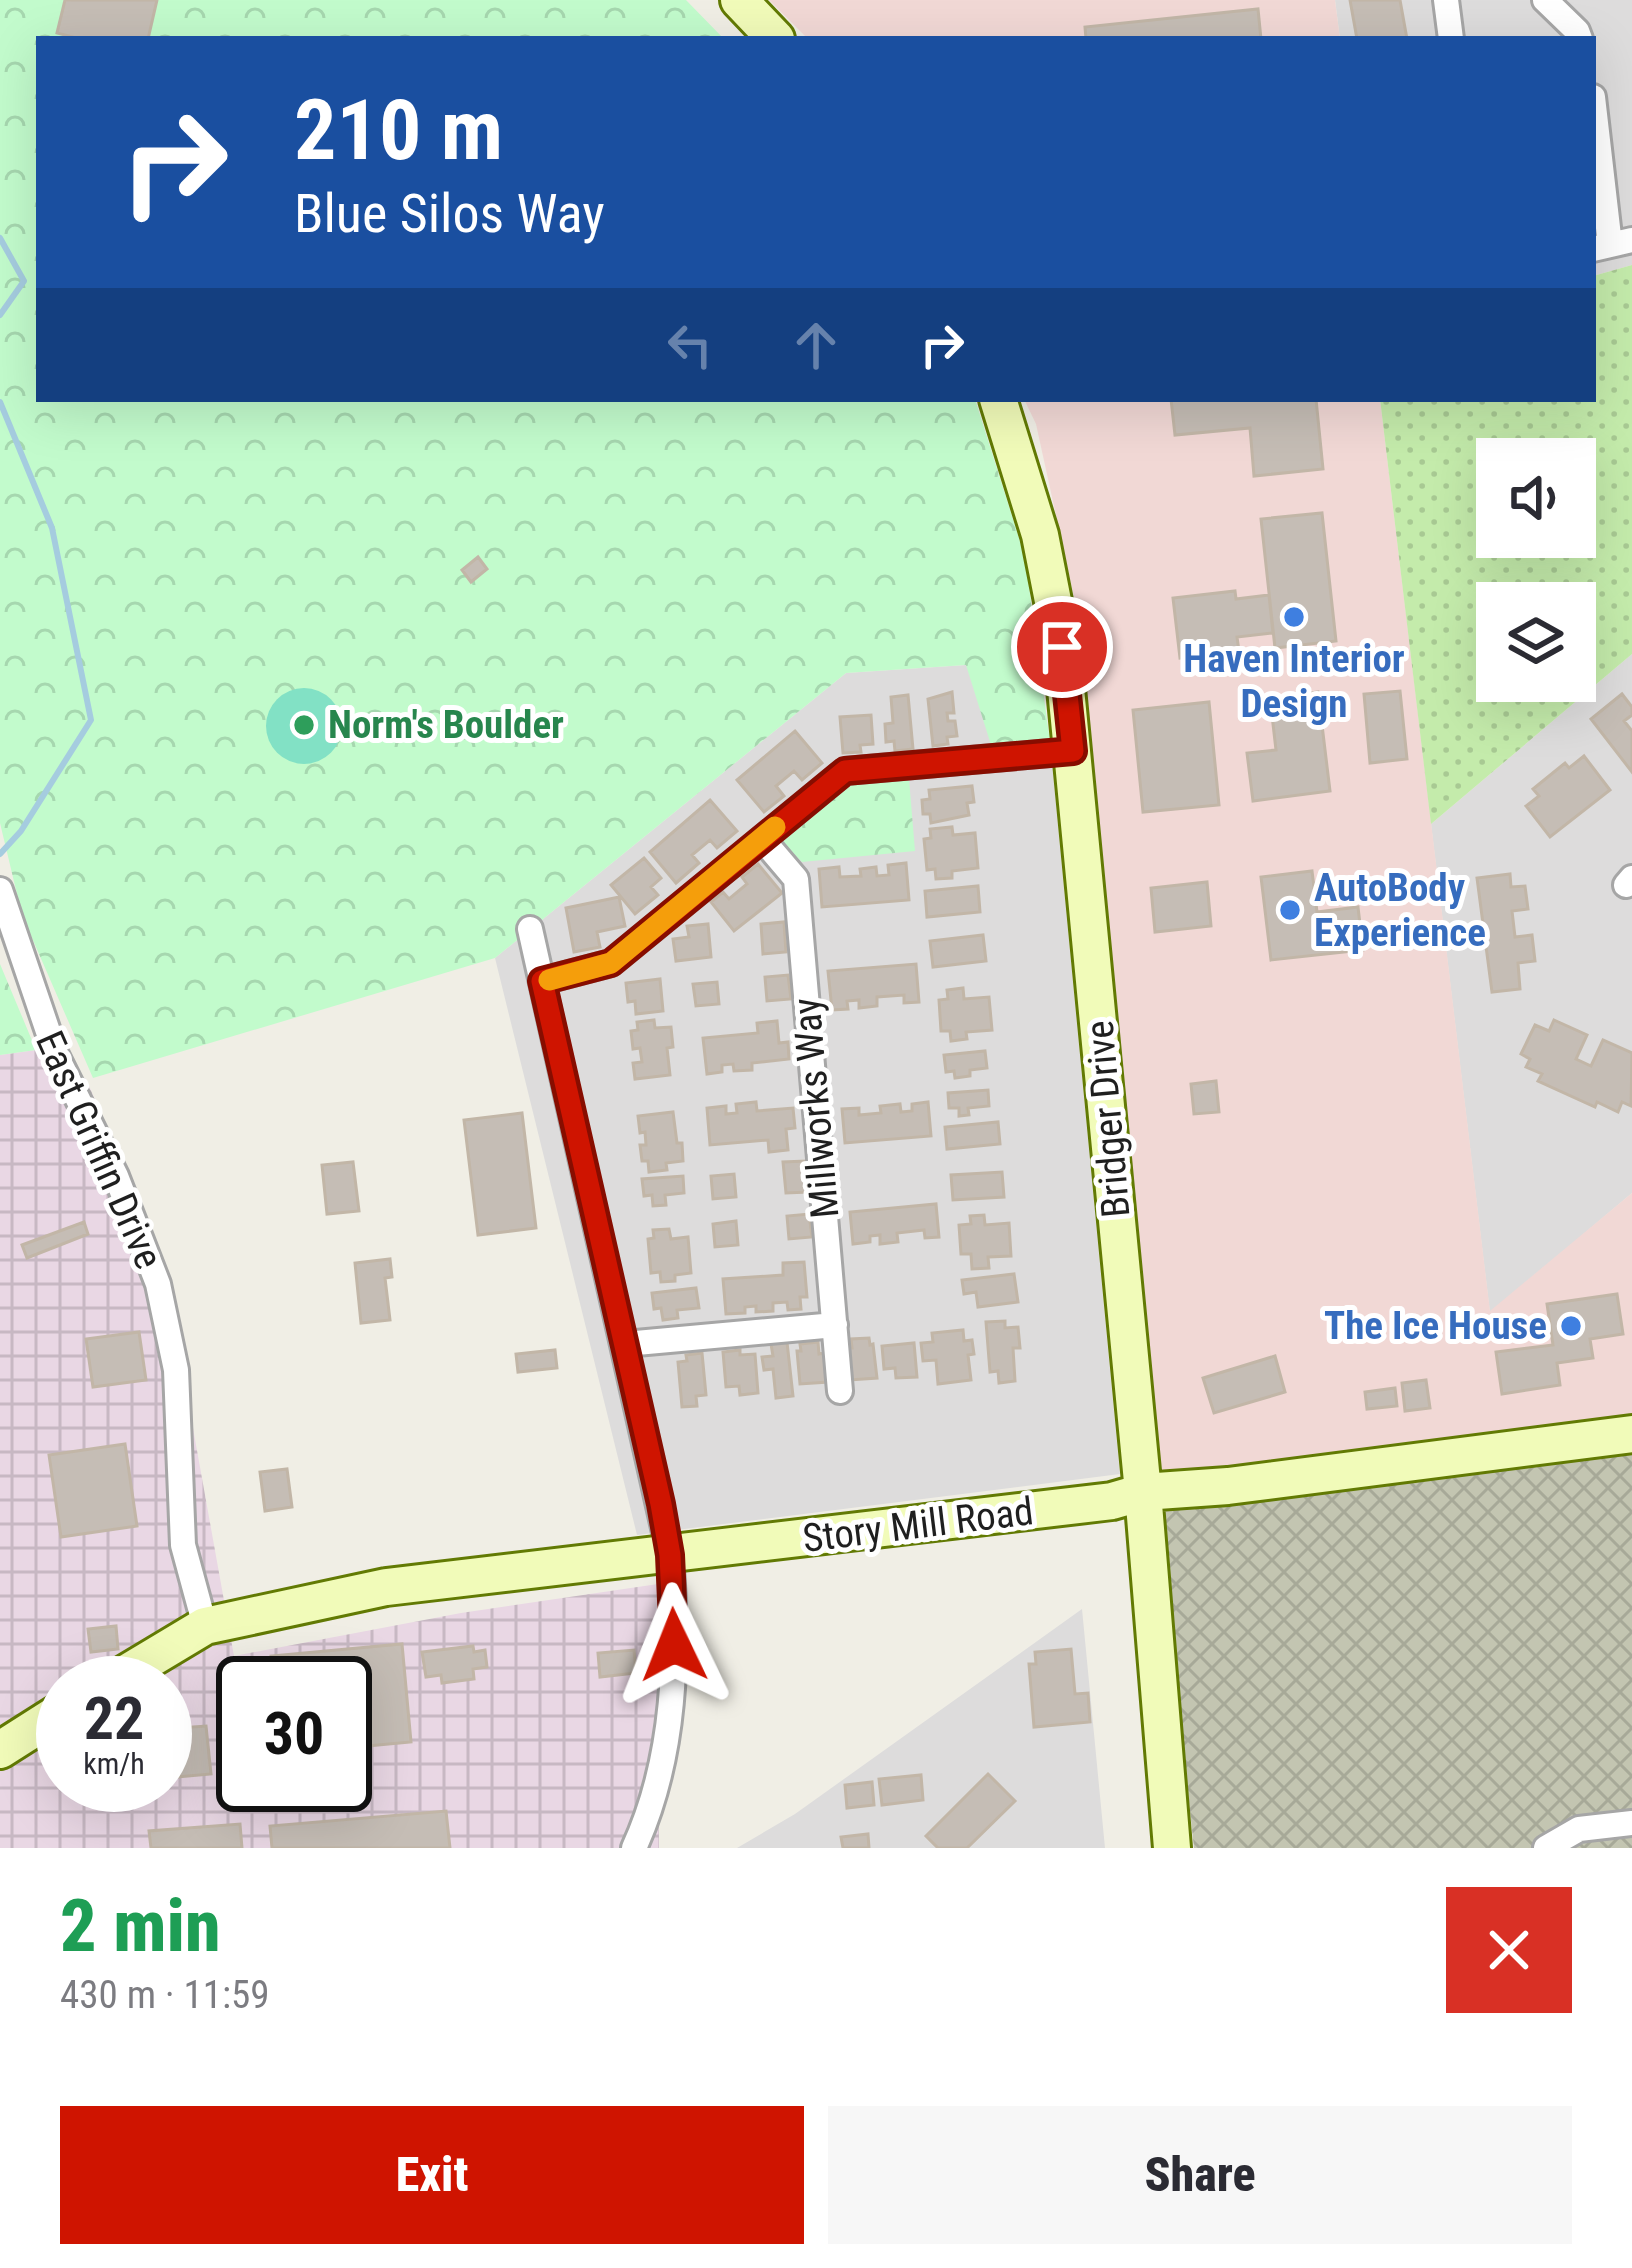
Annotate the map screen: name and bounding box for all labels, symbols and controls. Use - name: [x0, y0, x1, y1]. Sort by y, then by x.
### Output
- text: 210 m: [294, 81, 503, 180]
- icon: right: [96, 84, 252, 240]
- text: Blue Silos Way: [294, 182, 605, 245]
- icon: left: [657, 312, 723, 378]
- icon: ahead: [783, 312, 849, 378]
- icon: right: [909, 312, 975, 378]
- map controls: [1476, 438, 1596, 702]
- button: sound: [1476, 438, 1596, 558]
- button: layers: [1476, 582, 1596, 702]
- pin: [1011, 596, 1113, 698]
- marker: Haven Interior Design: [1281, 604, 1307, 630]
- icon: arrive: [1029, 614, 1095, 680]
- place label: Haven Interior Design: [1183, 636, 1405, 727]
- place label: Norm's Boulder: [328, 702, 564, 748]
- marker: Norm's Boulder: [291, 712, 317, 738]
- place label: AutoBody Experience: [1314, 865, 1486, 956]
- marker: AutoBody Experience: [1277, 897, 1303, 923]
- street label: Millworks Way: [783, 996, 849, 1220]
- street label: Bridger Drive: [1076, 1019, 1140, 1219]
- street label: East Griffin Drive: [26, 1024, 172, 1276]
- place label: The Ice House: [1324, 1303, 1547, 1349]
- marker: The Ice House: [1558, 1313, 1584, 1339]
- street label: Story Mill Road: [800, 1488, 1036, 1562]
- position arrow: [611, 1582, 737, 1708]
- speed limit sign: 30: [216, 1656, 372, 1812]
- text: 22: [84, 1683, 144, 1754]
- text: km/h: [83, 1746, 145, 1781]
- text: 2 min: [60, 1884, 221, 1969]
- button: close: [1446, 1887, 1572, 2013]
- text: 430 m · 11:59: [60, 1972, 270, 2018]
- button: Exit: [60, 2106, 804, 2244]
- button: Share: [828, 2106, 1572, 2244]

